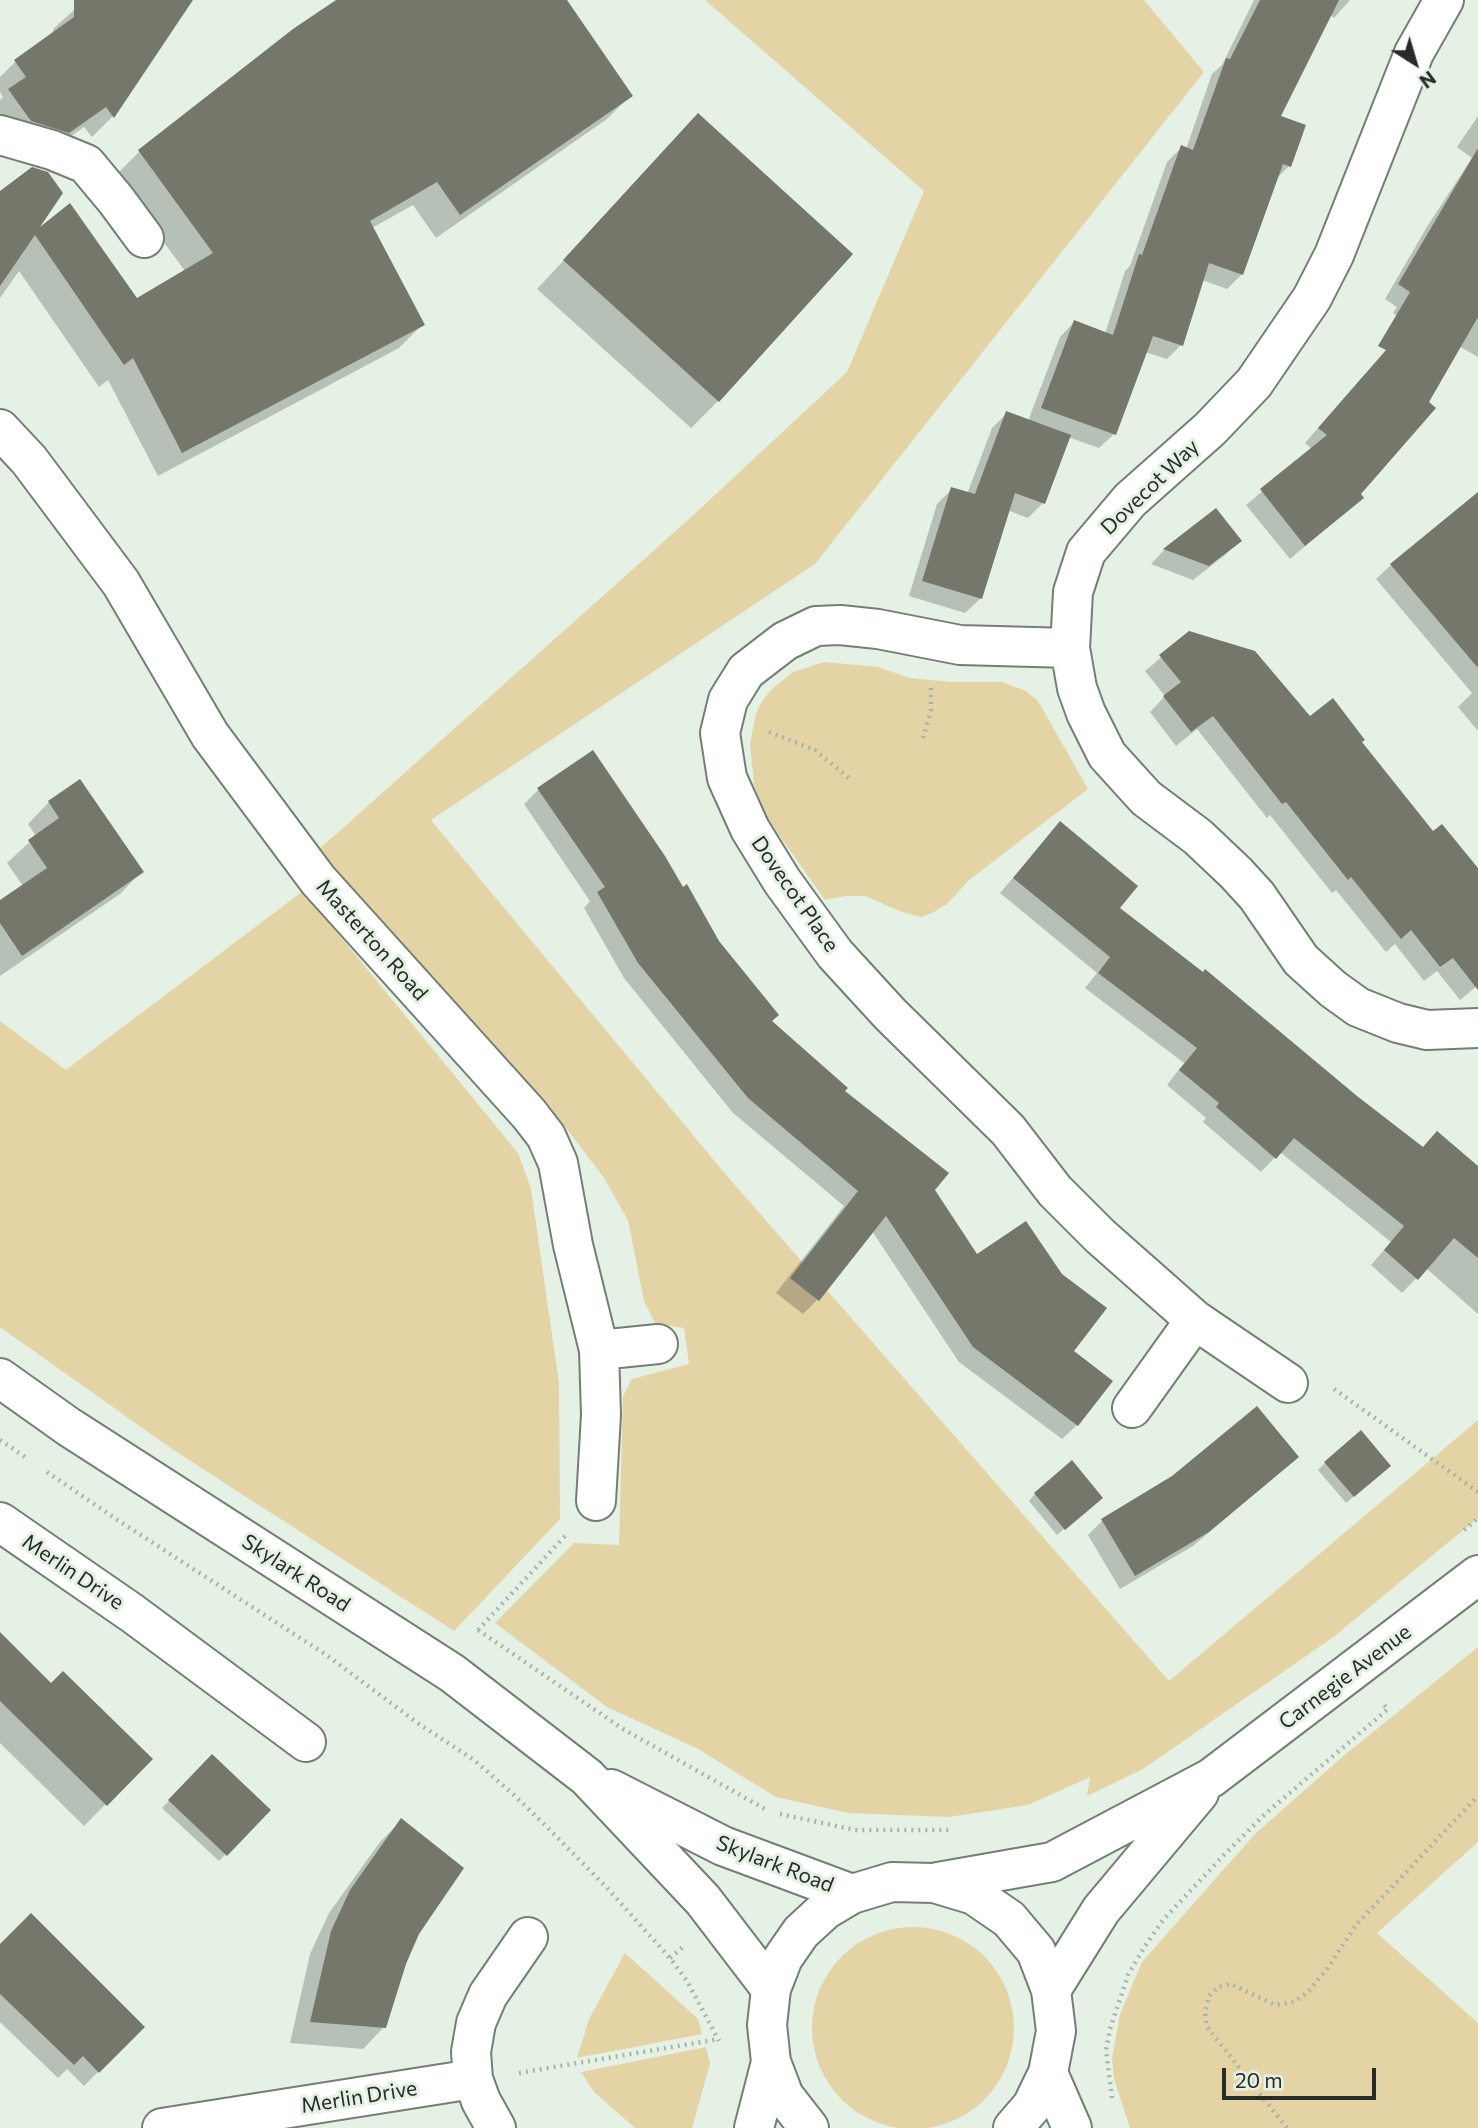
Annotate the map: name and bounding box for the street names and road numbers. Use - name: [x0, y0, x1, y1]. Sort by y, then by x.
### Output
- street label: Dovecot Way: [1096, 434, 1204, 540]
- street label: Dovecot Place: [746, 831, 844, 957]
- street label: Masterton Road: [311, 874, 433, 1006]
- street label: Merlin Drive: [17, 1529, 129, 1615]
- street label: Skylark Road: [237, 1529, 355, 1617]
- street label: Carnegie Avenue: [1274, 1619, 1416, 1735]
- street label: Skylark Road: [713, 1830, 837, 1898]
- street label: Merlin Drive: [299, 2075, 419, 2119]

